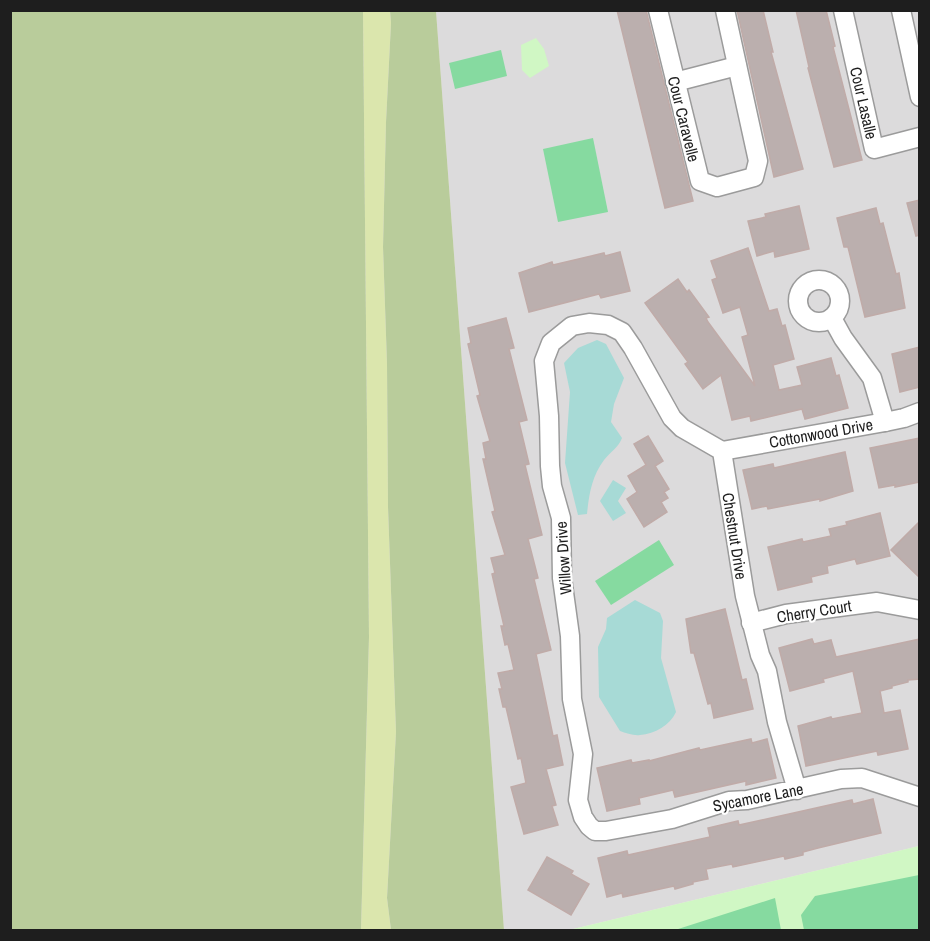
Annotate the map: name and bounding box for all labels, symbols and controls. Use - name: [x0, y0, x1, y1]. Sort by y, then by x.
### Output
- street label: Cour Lasalle: [845, 65, 883, 141]
- street label: Cour Caravelle: [663, 74, 705, 164]
- street label: Cottonwood Drive: [767, 413, 875, 453]
- street label: Chestnut Drive: [717, 491, 753, 581]
- street label: Willow Drive: [549, 521, 577, 595]
- street label: Cherry Court: [775, 594, 853, 628]
- street label: Sycamore Lane: [711, 777, 805, 817]

